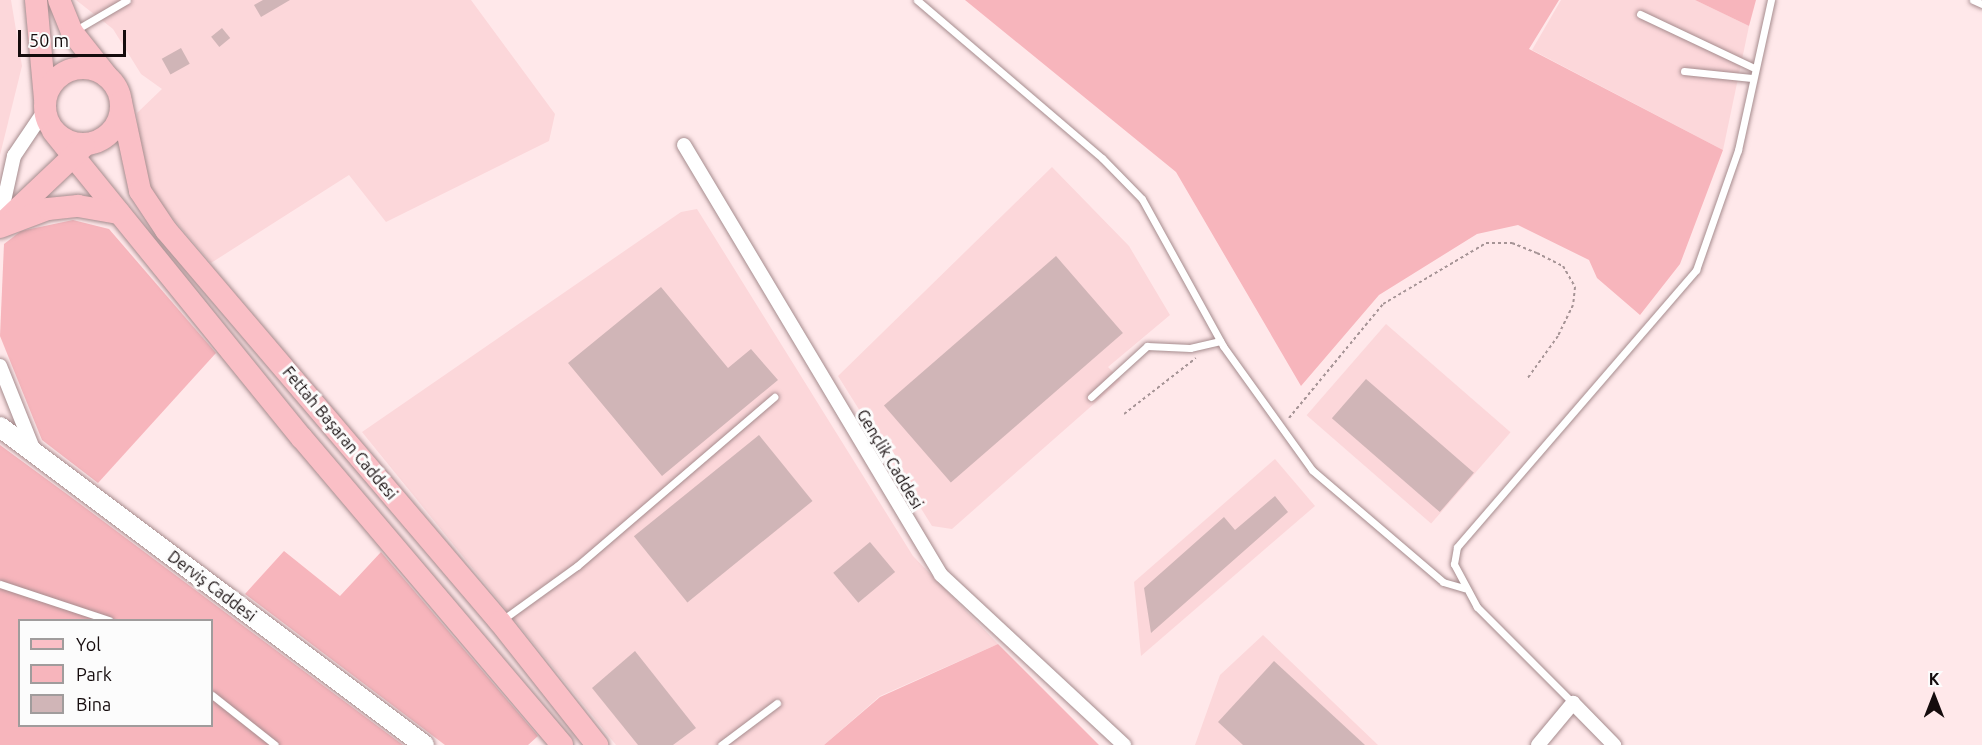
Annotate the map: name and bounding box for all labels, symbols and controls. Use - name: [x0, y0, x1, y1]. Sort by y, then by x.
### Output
- scale bar: [21, 18, 129, 56]
- text: 50 m: [29, 30, 69, 50]
- street label: Fettah Başaran Caddesi: [279, 363, 401, 503]
- street label: Gençlik Caddesi: [853, 406, 927, 512]
- street label: Derviş Caddesi: [164, 547, 260, 625]
- legend: [18, 619, 213, 727]
- text: Yol: [76, 634, 101, 654]
- text: Park: [76, 664, 112, 684]
- north arrow: [1904, 667, 1964, 727]
- text: K: [1929, 670, 1939, 688]
- text: Bina: [76, 694, 111, 714]

